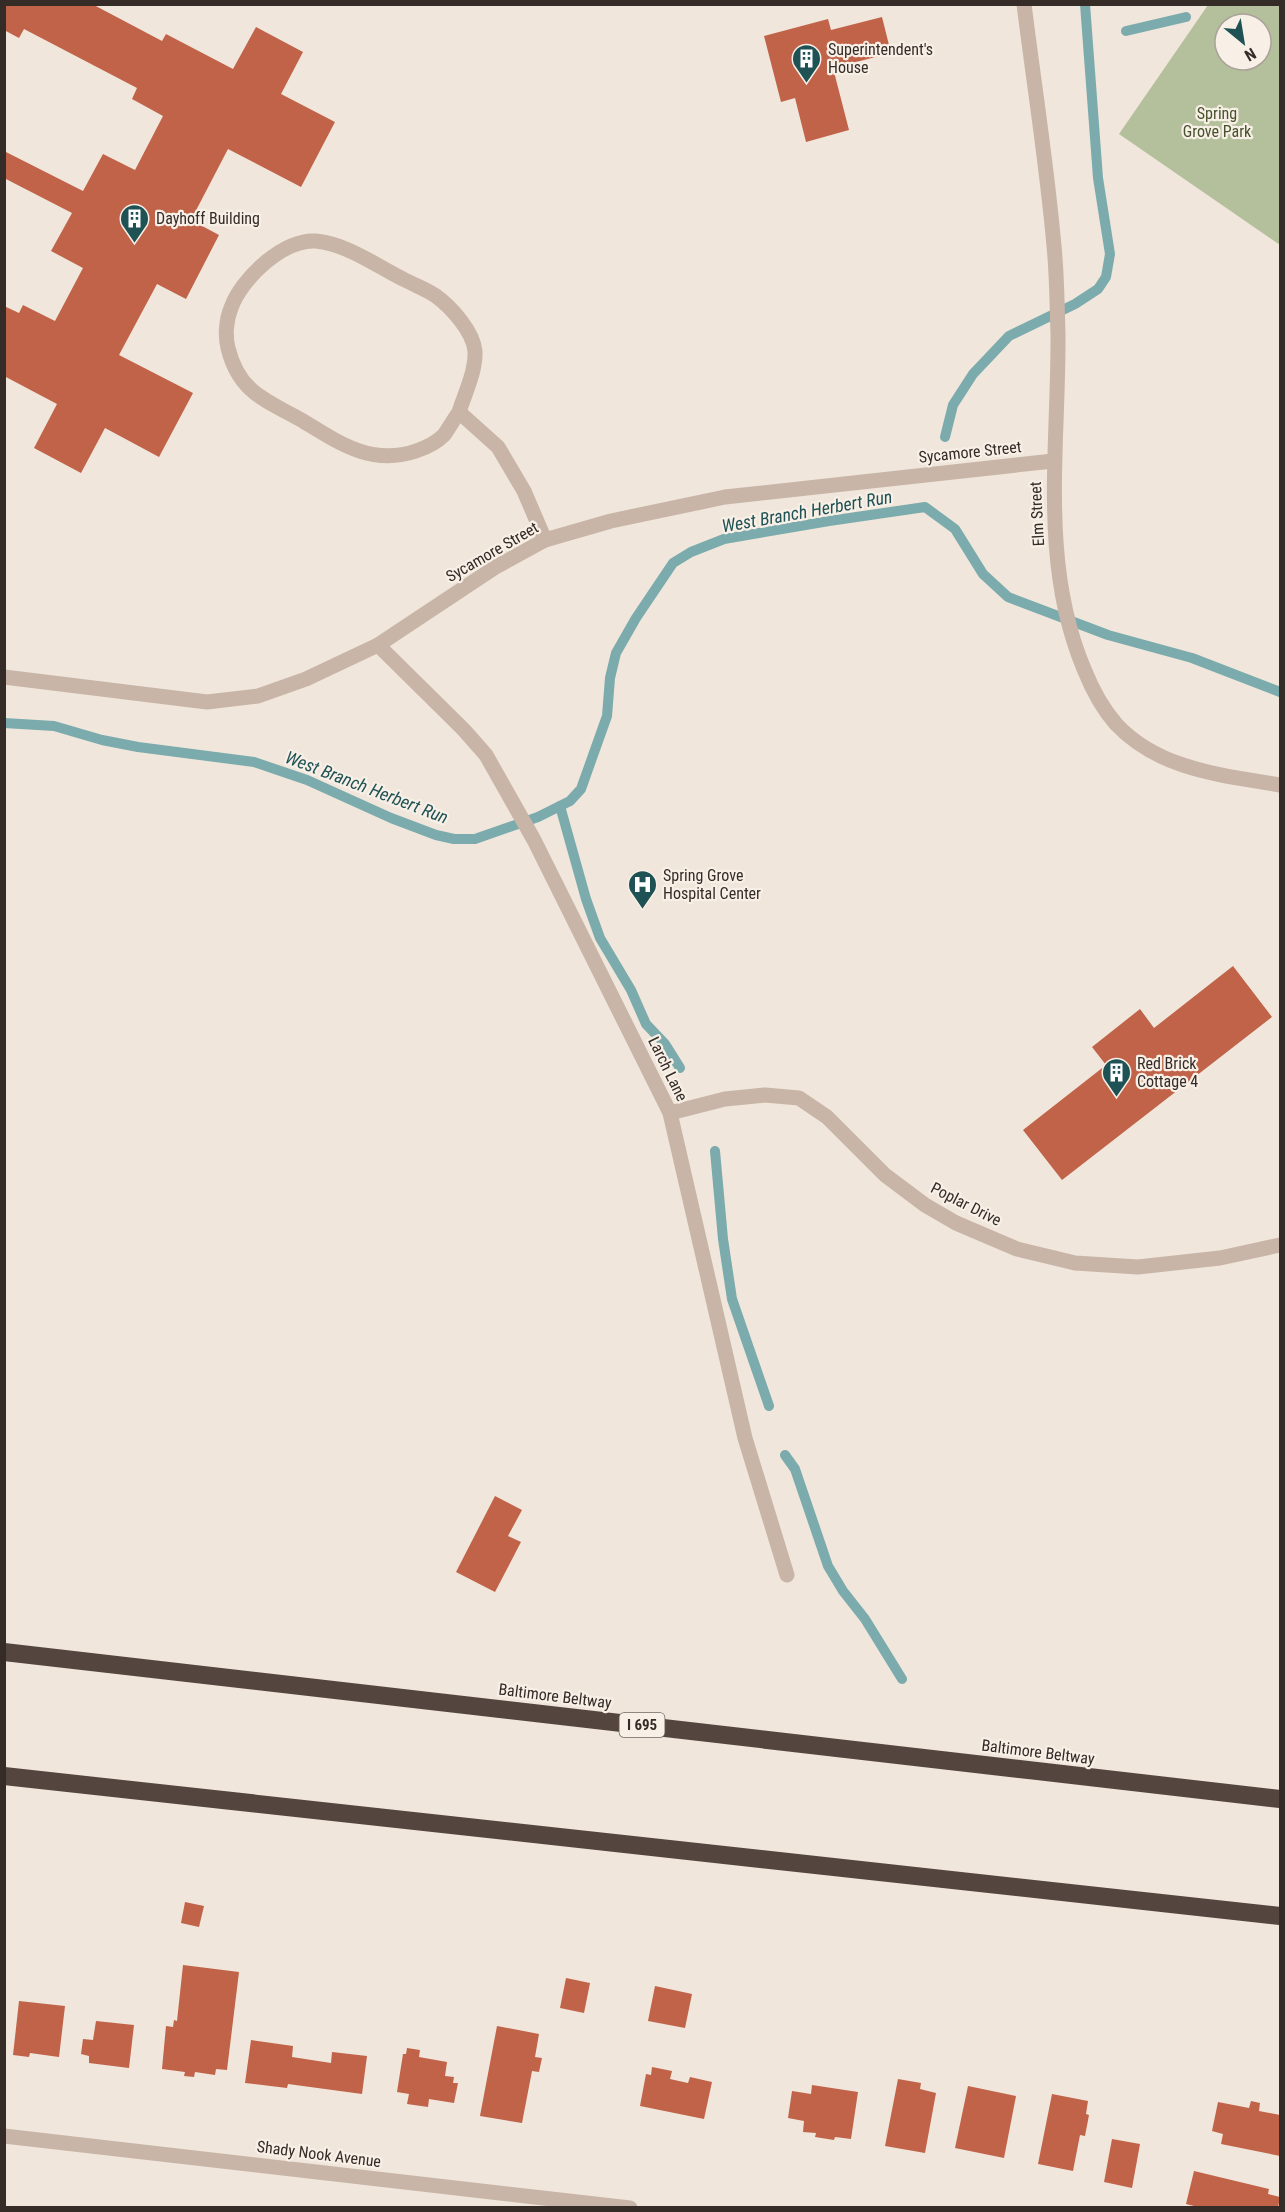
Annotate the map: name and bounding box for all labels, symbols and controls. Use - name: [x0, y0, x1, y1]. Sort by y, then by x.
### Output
- north arrow: [1213, 12, 1273, 72]
- place label: Superintendent's House: [828, 40, 933, 77]
- building icon: Superintendent's House: [791, 42, 823, 84]
- text: N: [1241, 44, 1259, 65]
- park label: Spring Grove Park: [1183, 104, 1252, 141]
- building icon: Dayhoff Building: [119, 202, 151, 244]
- place label: Dayhoff Building: [156, 209, 260, 228]
- street label: Sycamore Street: [918, 437, 1023, 467]
- street label: Elm Street: [1026, 481, 1048, 547]
- water label: West Branch Herbert Run: [720, 486, 894, 536]
- street label: Sycamore Street: [442, 518, 542, 586]
- water label: West Branch Herbert Run: [283, 746, 451, 828]
- place label: Spring Grove Hospital Center: [663, 866, 761, 903]
- hospital icon: Spring Grove Hospital Center: [626, 868, 658, 910]
- street label: Larch Lane: [644, 1034, 692, 1104]
- place label: Red Brick Cottage 4: [1137, 1054, 1198, 1091]
- building icon: Red Brick Cottage 4: [1100, 1056, 1132, 1098]
- street label: Poplar Drive: [928, 1178, 1004, 1230]
- street label: Baltimore Beltway: [497, 1680, 613, 1712]
- road number: I 695: [620, 1713, 664, 1737]
- street label: Baltimore Beltway: [980, 1736, 1096, 1768]
- street label: Shady Nook Avenue: [256, 2137, 382, 2171]

